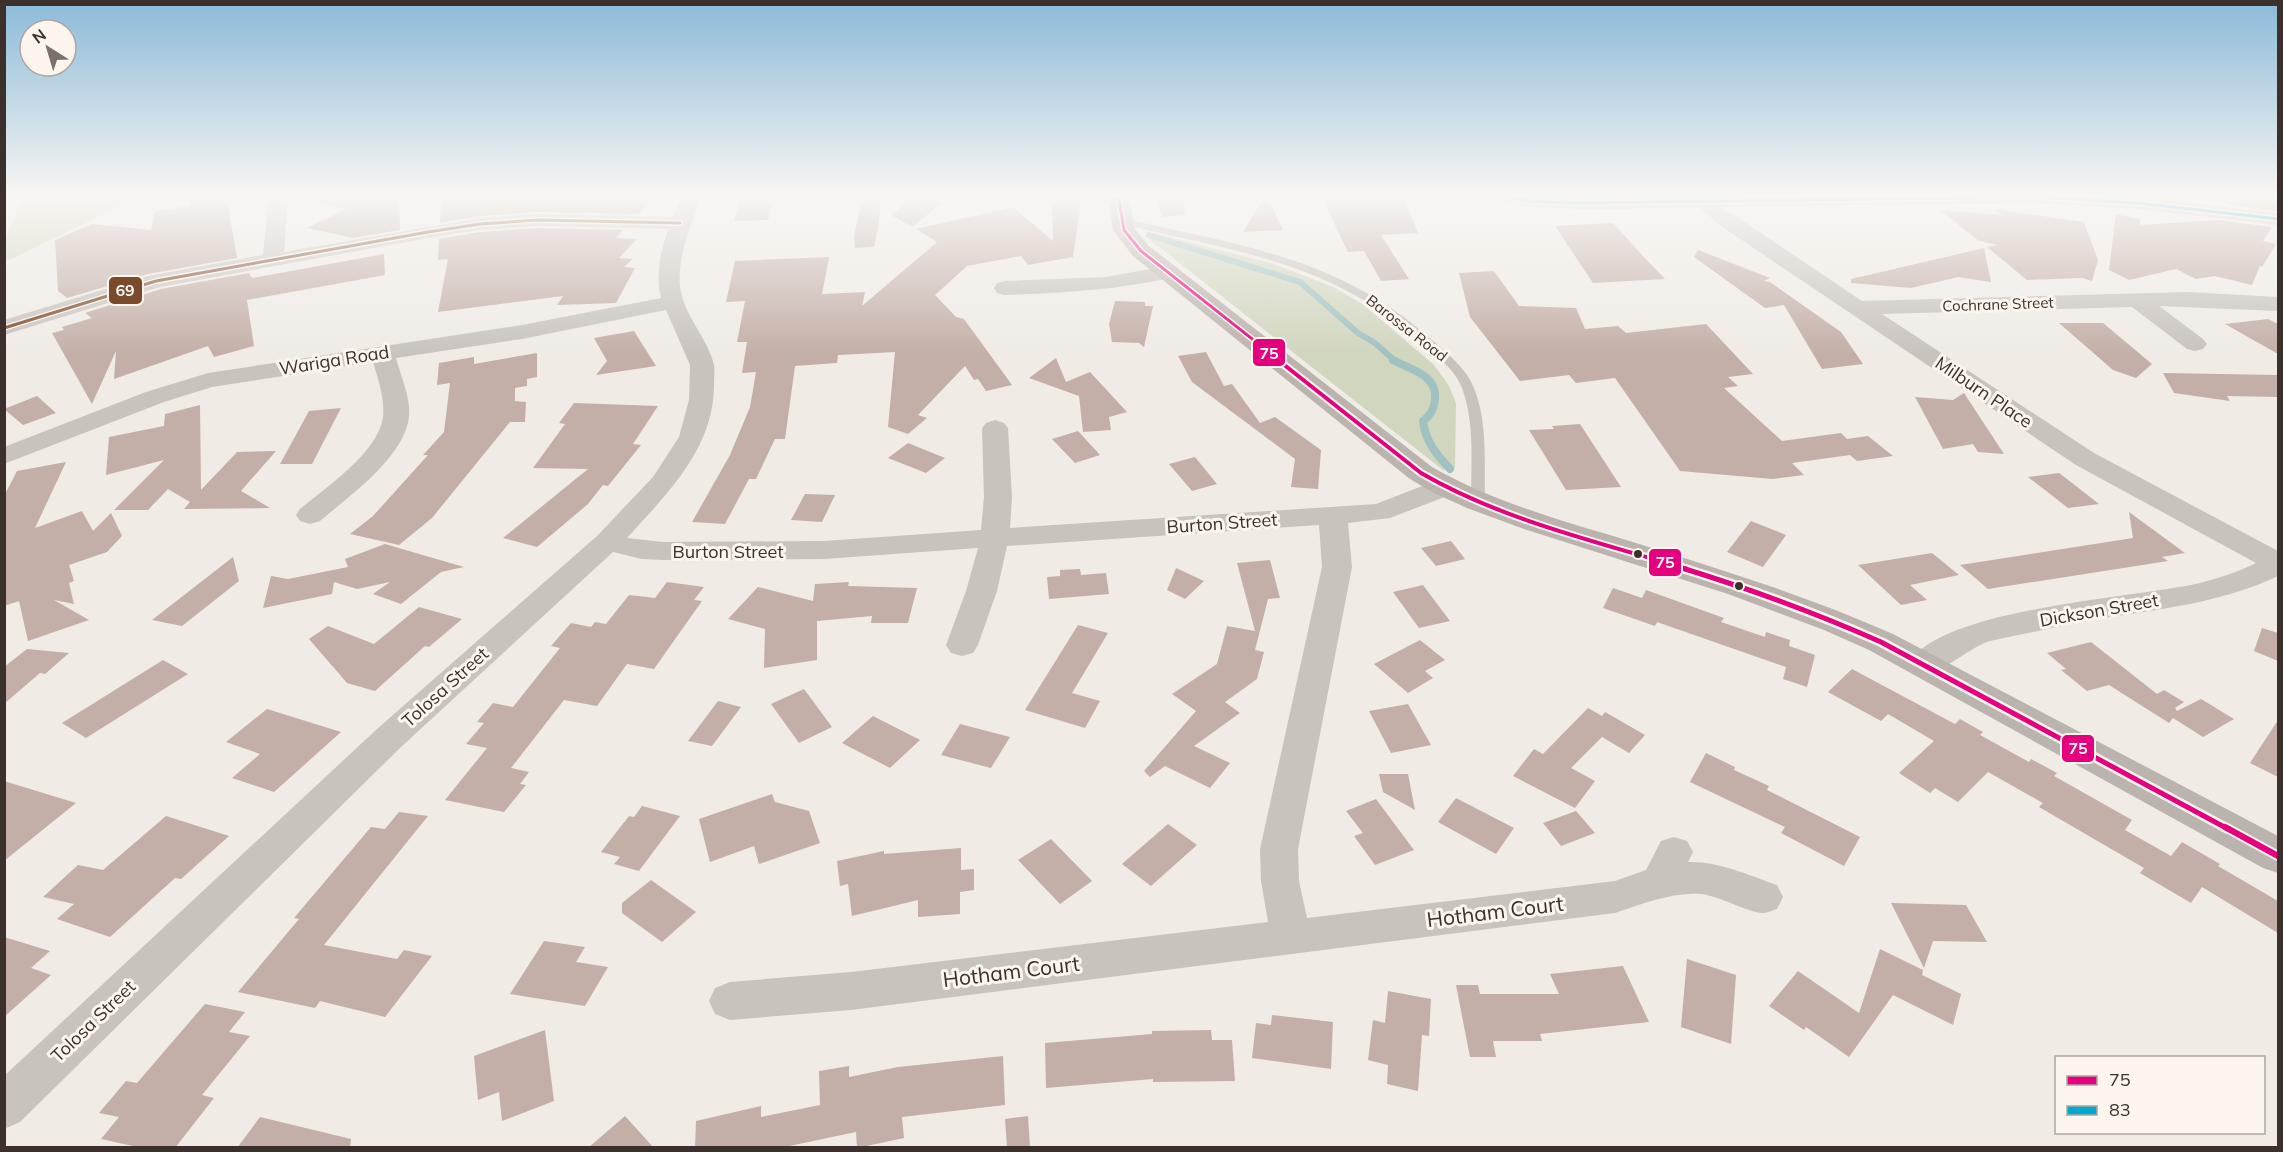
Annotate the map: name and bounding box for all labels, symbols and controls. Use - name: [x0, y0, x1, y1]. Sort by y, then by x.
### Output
- north arrow: [18, 18, 78, 78]
- text: N: [28, 24, 50, 48]
- line badge: 69: [108, 276, 143, 305]
- text: 69: [115, 280, 135, 300]
- street label: Barossa Road: [1363, 290, 1451, 366]
- street label: Cochrane Street: [1942, 293, 2054, 315]
- line badge: 75: [1252, 338, 1286, 367]
- street label: Wariga Road: [277, 340, 391, 380]
- text: 75: [1259, 343, 1279, 363]
- street label: Milburn Place: [1931, 351, 2037, 433]
- street label: Burton Street: [1166, 508, 1278, 538]
- street label: Burton Street: [672, 540, 784, 563]
- unlabelled marker: [1632, 548, 1644, 560]
- line badge: 75: [1648, 548, 1682, 577]
- text: 75: [1655, 552, 1675, 572]
- unlabelled marker: [1733, 580, 1745, 592]
- street label: Dickson Street: [2038, 588, 2160, 632]
- street label: Tolosa Street: [397, 642, 493, 732]
- line badge: 75: [2061, 734, 2095, 763]
- text: 75: [2068, 738, 2088, 758]
- street label: Hotham Court: [1425, 890, 1565, 932]
- street label: Hotham Court: [941, 950, 1081, 992]
- street label: Tolosa Street: [46, 975, 140, 1067]
- legend: [2055, 1056, 2265, 1134]
- text: 75: [2109, 1068, 2131, 1091]
- text: 83: [2109, 1098, 2131, 1121]

